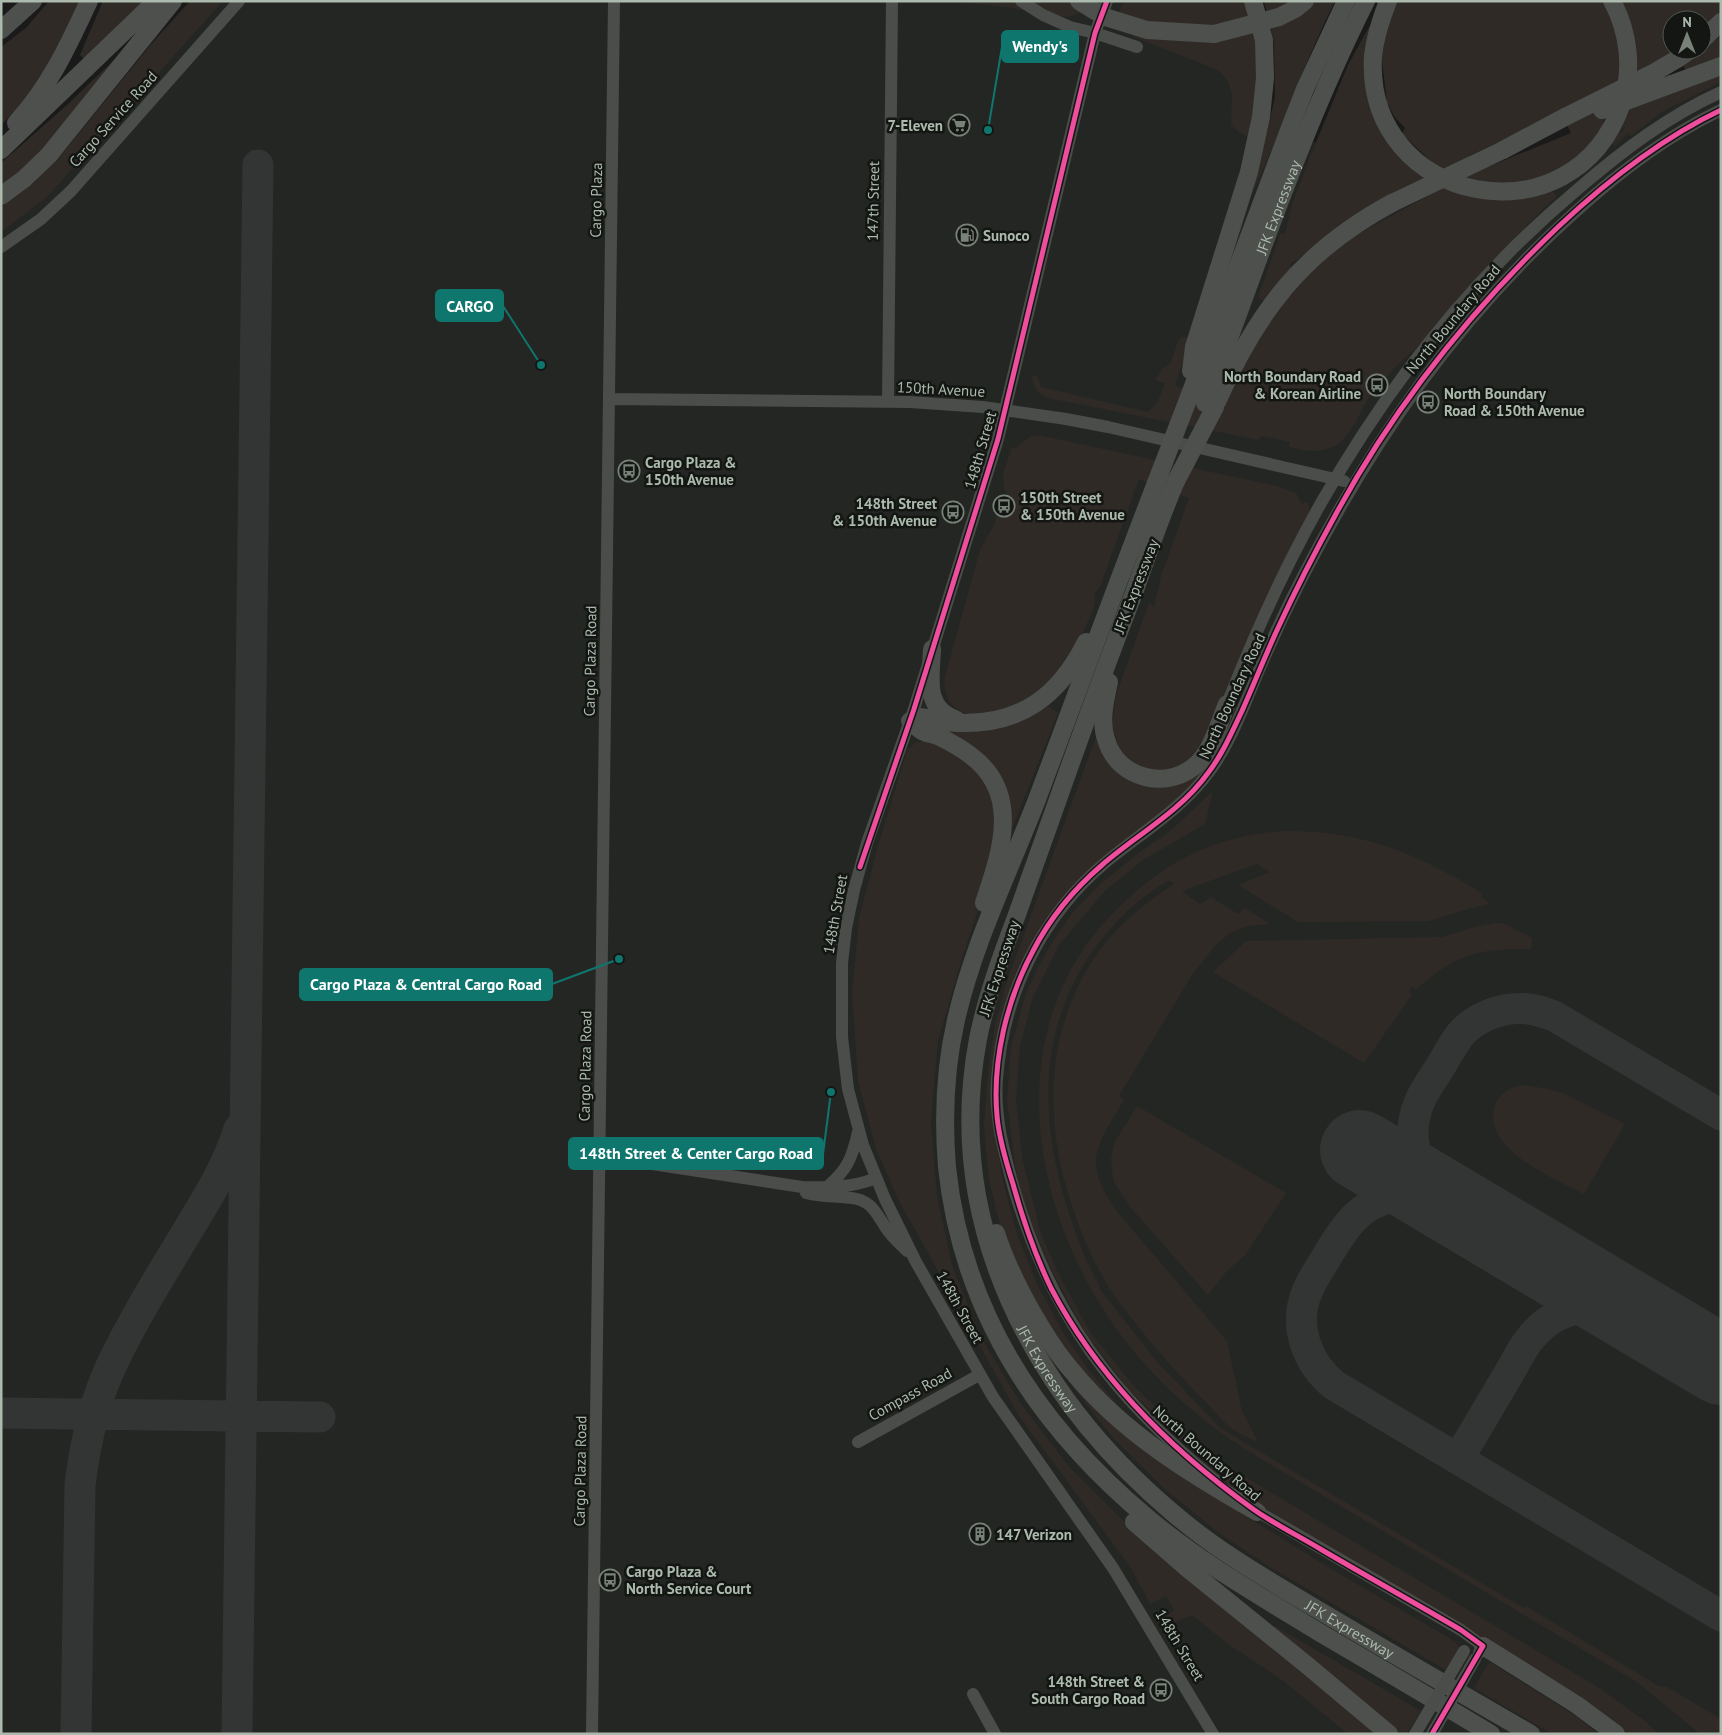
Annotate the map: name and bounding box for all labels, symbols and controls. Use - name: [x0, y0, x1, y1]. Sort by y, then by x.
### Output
- north arrow: [1662, 10, 1712, 60]
- text: N: [1682, 13, 1692, 31]
- callout: Wendy's: [1002, 31, 1078, 62]
- text: Wendy's: [1012, 36, 1068, 56]
- street label: Cargo Service Road: [65, 67, 161, 171]
- supermarket icon: 7-Eleven: [947, 113, 971, 137]
- place label: 7-Eleven: [888, 116, 943, 135]
- street label: JFK Expressway: [1251, 157, 1304, 258]
- street label: 147th Street: [863, 161, 883, 241]
- street label: Cargo Plaza: [586, 162, 606, 238]
- fuel station icon: Sunoco: [955, 223, 979, 247]
- place label: Sunoco: [983, 226, 1030, 245]
- street label: North Boundary Road: [1402, 260, 1504, 378]
- callout: CARGO: [436, 290, 503, 321]
- text: CARGO: [446, 296, 494, 316]
- place label: North Boundary Road & Korean Airline: [1224, 367, 1361, 403]
- bus stop icon: North Boundary Road & Korean Airline: [1365, 373, 1389, 397]
- street label: 150th Avenue: [896, 377, 986, 401]
- place label: North Boundary Road & 150th Avenue: [1444, 384, 1585, 420]
- bus stop icon: North Boundary Road & 150th Avenue: [1416, 390, 1440, 414]
- street label: 148th Street: [960, 409, 1000, 491]
- place label: Cargo Plaza & 150th Avenue: [645, 453, 737, 489]
- bus stop icon: Cargo Plaza & 150th Avenue: [617, 459, 641, 483]
- place label: 150th Street & 150th Avenue: [1020, 488, 1125, 524]
- place label: 148th Street & 150th Avenue: [832, 494, 938, 530]
- bus stop icon: 150th Street & 150th Avenue: [992, 494, 1016, 518]
- bus stop icon: 148th Street & 150th Avenue: [941, 500, 965, 524]
- street label: JFK Expressway: [1109, 536, 1163, 637]
- street label: Cargo Plaza Road: [580, 605, 600, 717]
- street label: North Boundary Road: [1194, 630, 1270, 762]
- street label: 148th Street: [819, 873, 851, 955]
- street label: JFK Expressway: [974, 918, 1023, 1019]
- callout: Cargo Plaza & Central Cargo Road: [300, 969, 552, 1000]
- text: Cargo Plaza & Central Cargo Road: [310, 974, 542, 994]
- street label: Cargo Plaza Road: [575, 1010, 595, 1122]
- callout: 148th Street & Center Cargo Road: [569, 1138, 823, 1169]
- text: 148th Street & Center Cargo Road: [579, 1143, 813, 1163]
- street label: 148th Street: [932, 1267, 988, 1347]
- street label: JFK Expressway: [1013, 1321, 1082, 1416]
- street label: Compass Road: [865, 1363, 955, 1425]
- street label: North Boundary Road: [1149, 1401, 1265, 1505]
- street label: Cargo Plaza Road: [570, 1415, 590, 1527]
- building icon: 147 Verizon: [968, 1522, 992, 1546]
- place label: 147 Verizon: [996, 1525, 1072, 1544]
- place label: Cargo Plaza & North Service Court: [626, 1562, 752, 1598]
- bus stop icon: Cargo Plaza & North Service Court: [598, 1568, 622, 1592]
- street label: JFK Expressway: [1301, 1595, 1398, 1662]
- street label: 148th Street: [1151, 1606, 1209, 1684]
- place label: 148th Street & South Cargo Road: [1031, 1672, 1145, 1708]
- bus stop icon: 148th Street & South Cargo Road: [1149, 1678, 1173, 1702]

